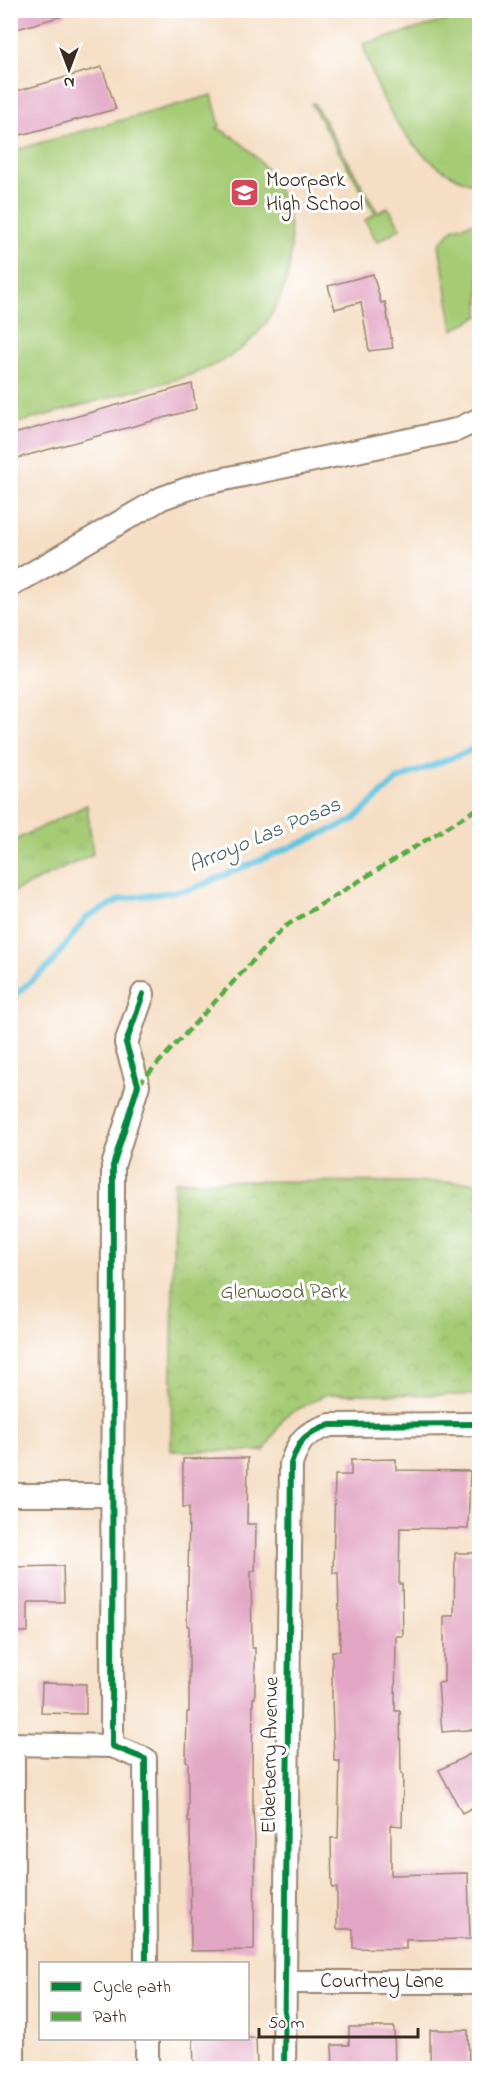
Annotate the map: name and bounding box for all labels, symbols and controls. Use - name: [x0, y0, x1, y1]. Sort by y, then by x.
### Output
- north arrow: [39, 39, 99, 99]
- text: N: [63, 70, 74, 94]
- place label: Moorpark High School: [266, 166, 363, 222]
- school or university icon: Moorpark High School: [229, 177, 261, 209]
- water label: Arroyo Las Posas: [184, 789, 347, 882]
- park label: Glenwood Park: [221, 1278, 348, 1308]
- street label: Elderberry Avenue: [255, 1676, 289, 1834]
- legend: [39, 1962, 249, 2040]
- street label: Courtney Lane: [320, 1967, 444, 1999]
- text: Cycle path: [93, 1975, 171, 2001]
- scale bar: [259, 2001, 418, 2039]
- text: Path: [93, 2005, 127, 2031]
- text: 50 m: [268, 2011, 305, 2037]

